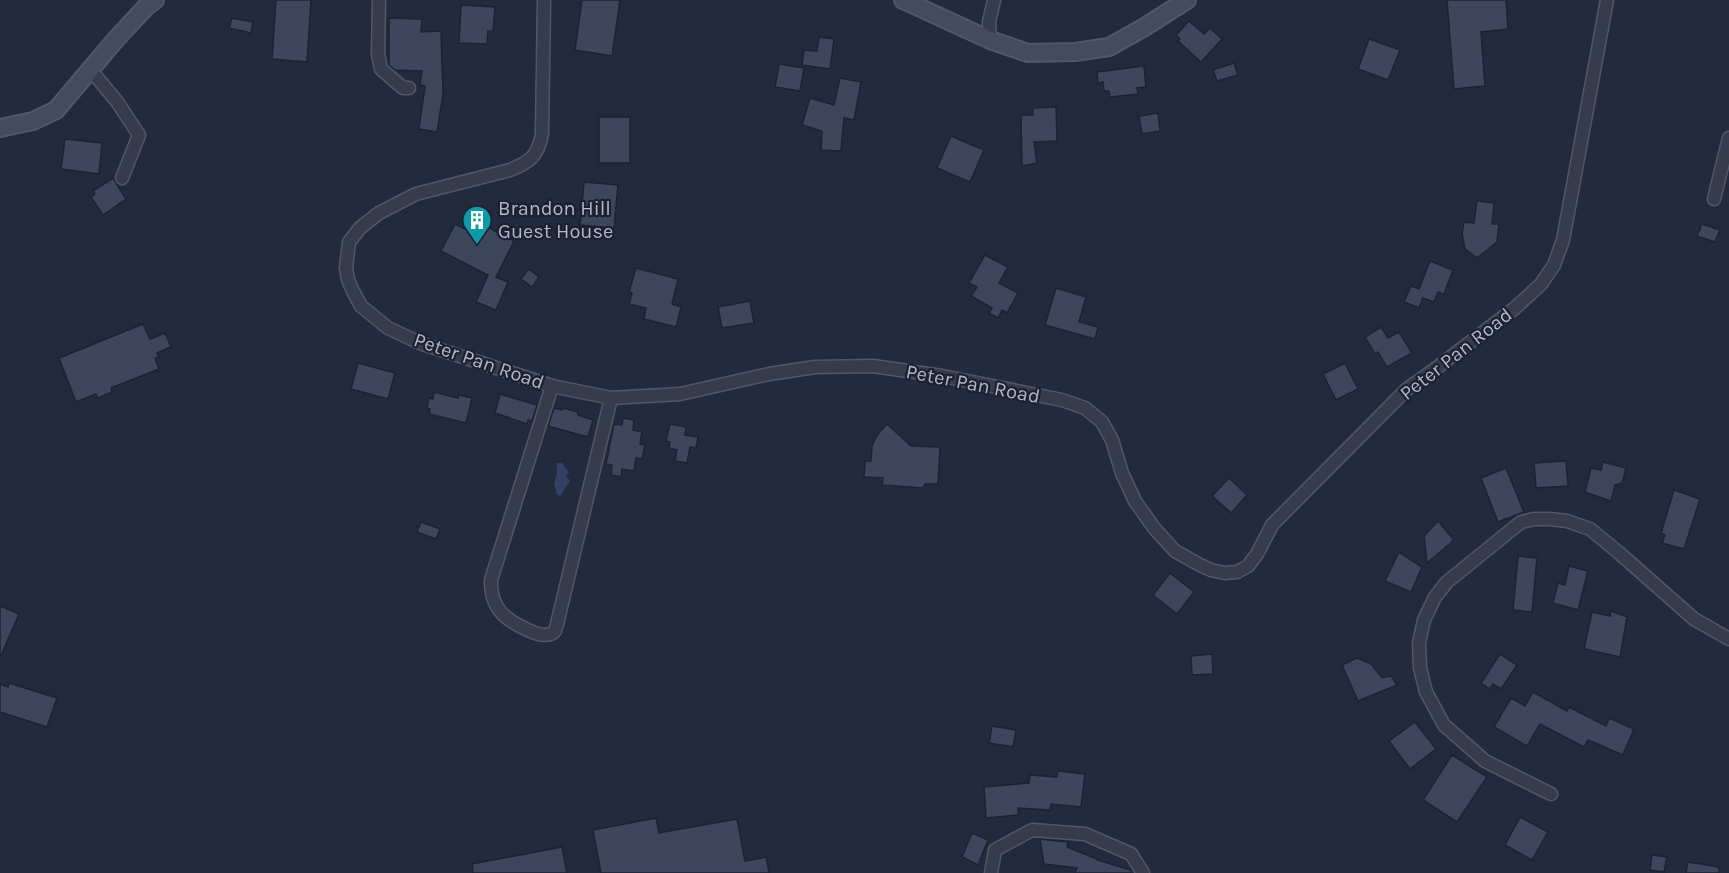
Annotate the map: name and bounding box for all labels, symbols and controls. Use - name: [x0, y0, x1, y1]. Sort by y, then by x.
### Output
- place label: Brandon Hill Guest House: [498, 197, 613, 243]
- building icon: Brandon Hill Guest House: [461, 204, 493, 246]
- street label: Peter Pan Road: [1395, 303, 1517, 405]
- street label: Peter Pan Road: [411, 328, 547, 394]
- street label: Peter Pan Road: [904, 360, 1042, 408]

